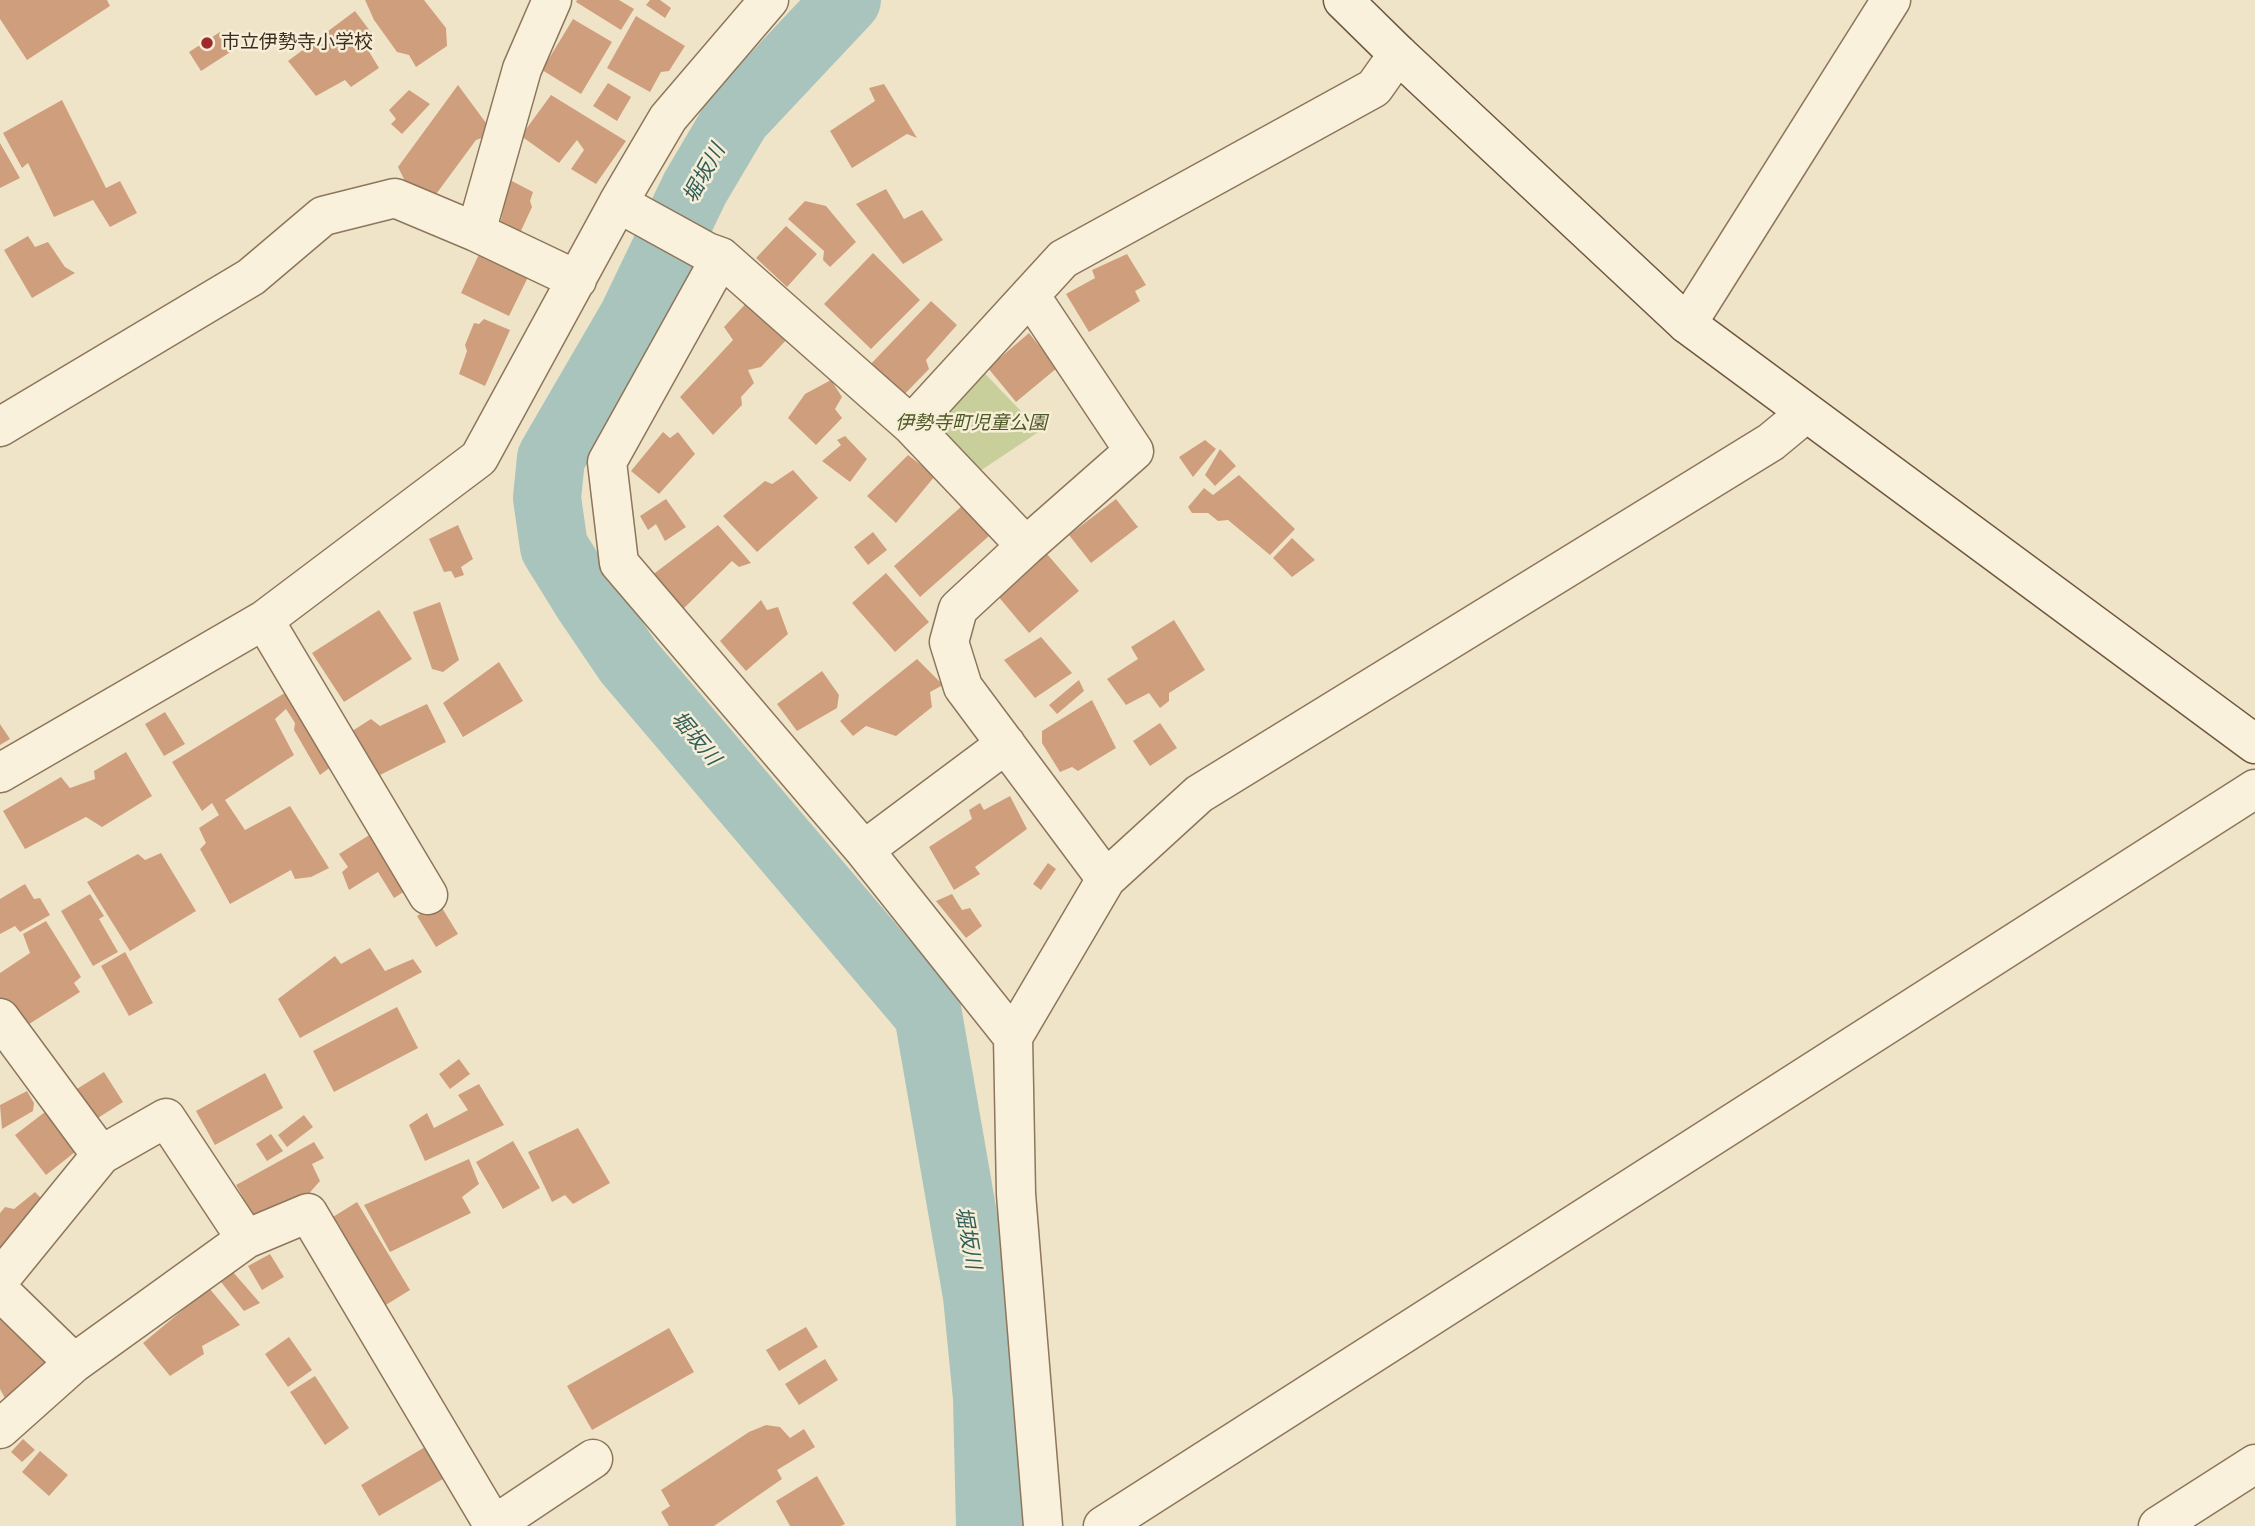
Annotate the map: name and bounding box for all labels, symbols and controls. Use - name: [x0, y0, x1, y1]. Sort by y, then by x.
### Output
- place label: 市立伊勢寺小学校: [221, 32, 373, 54]
- marker: 市立伊勢寺小学校: [199, 35, 215, 51]
- water label: 堀坂川: [679, 140, 731, 208]
- park label: 伊勢寺町児童公園: [895, 413, 1047, 435]
- water label: 堀坂川: [665, 707, 725, 771]
- water label: 堀坂川: [949, 1205, 985, 1271]

